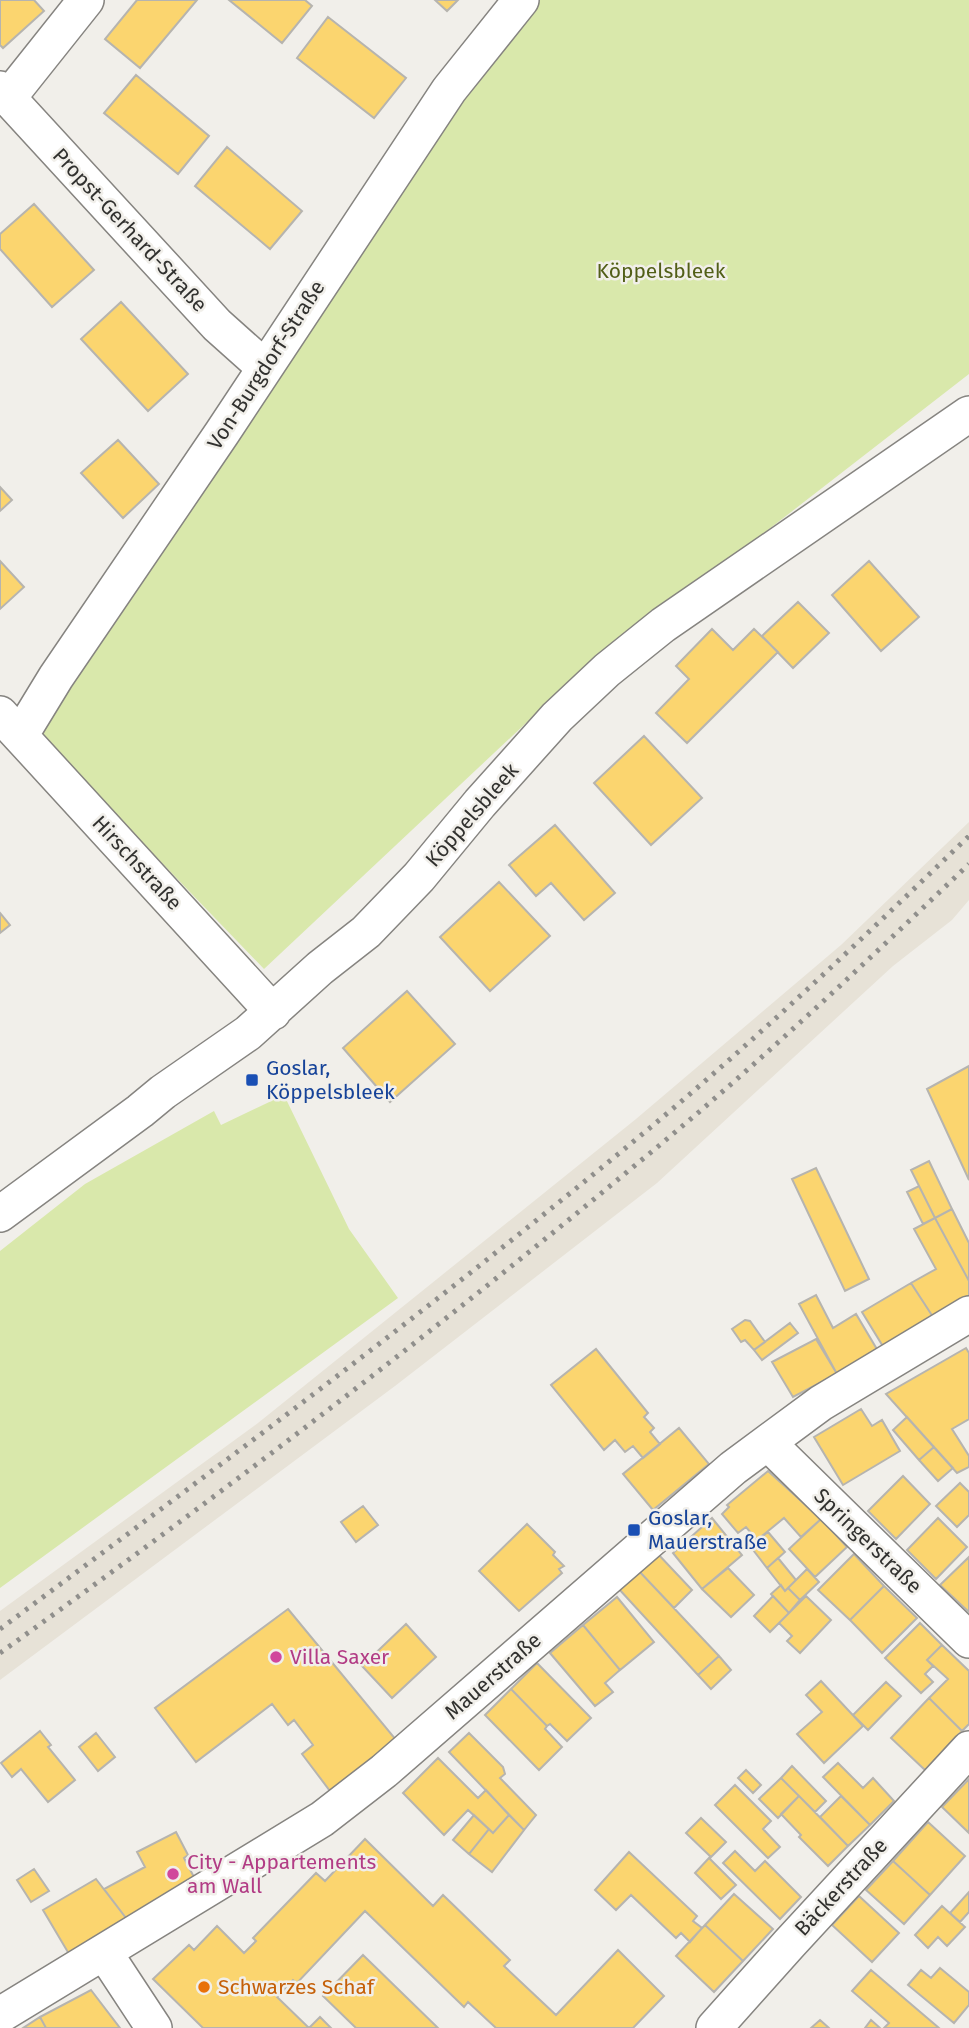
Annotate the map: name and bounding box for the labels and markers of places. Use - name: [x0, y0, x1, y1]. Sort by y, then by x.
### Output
- place label: Goslar, Köppelsbleek: [266, 1055, 395, 1105]
- marker: Goslar, Köppelsbleek: [244, 1072, 260, 1088]
- place label: Goslar, Mauerstraße: [648, 1505, 767, 1555]
- marker: Goslar, Mauerstraße: [626, 1522, 642, 1538]
- place label: Villa Saxer: [290, 1644, 389, 1670]
- marker: Villa Saxer: [268, 1649, 284, 1665]
- place label: City - Appartements am Wall: [187, 1849, 376, 1899]
- marker: City - Appartements am Wall: [165, 1866, 181, 1882]
- place label: Schwarzes Schaf: [218, 1974, 376, 2000]
- marker: Schwarzes Schaf: [196, 1979, 212, 1995]

